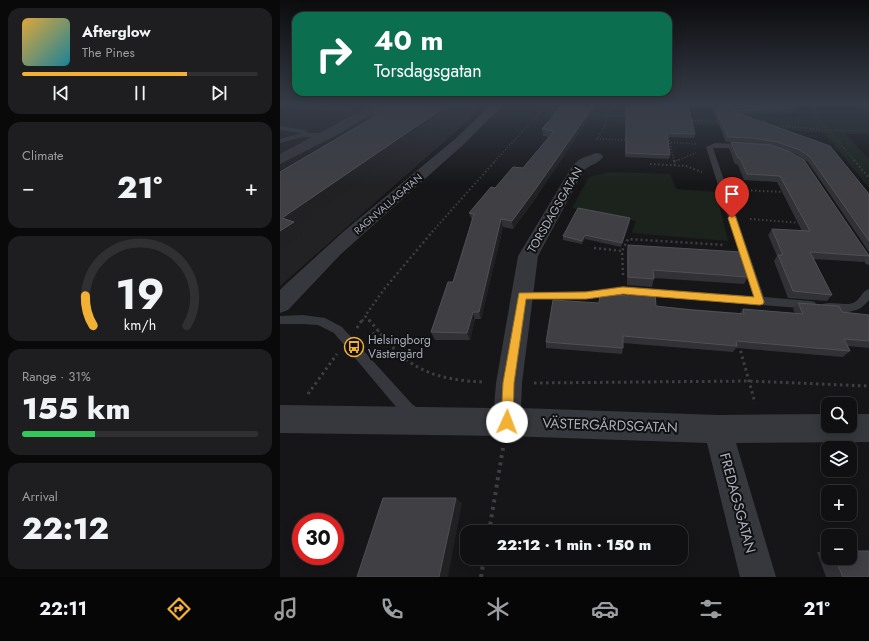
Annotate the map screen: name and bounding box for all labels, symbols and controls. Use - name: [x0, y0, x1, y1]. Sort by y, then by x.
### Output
- text: 40 m: [374, 20, 443, 61]
- text: Afterglow: [82, 21, 151, 43]
- icon: right: [308, 28, 360, 80]
- text: The Pines: [82, 43, 135, 62]
- text: Torsdagsgatan: [374, 58, 482, 84]
- icon: previous: [50, 82, 72, 104]
- icon: pause: [129, 82, 151, 104]
- icon: next: [208, 82, 230, 104]
- text: Climate: [22, 146, 63, 165]
- street label: TORSDAGSGATAN: [523, 164, 587, 256]
- text: 21°: [117, 166, 162, 209]
- street label: RAGNVALLAGATAN: [350, 170, 426, 238]
- text: −: [22, 171, 35, 203]
- text: +: [244, 171, 258, 203]
- pin: [715, 177, 749, 218]
- icon: arrive: [721, 183, 743, 205]
- text: 19: [116, 264, 164, 325]
- text: km/h: [124, 315, 156, 335]
- place label: Helsingborg Västergård: [368, 331, 431, 363]
- bus stop icon: Helsingborg Västergård: [343, 336, 365, 358]
- text: Range · 31%: [22, 367, 91, 386]
- text: 155 km: [22, 387, 130, 430]
- map controls: [821, 397, 857, 565]
- button: search: [821, 397, 857, 433]
- position arrow: [486, 401, 528, 443]
- street label: VÄSTERGÅRDSGATAN: [542, 413, 678, 437]
- button: layers: [821, 441, 857, 477]
- street label: FREDAGSGATAN: [715, 451, 761, 555]
- button: +: [821, 485, 857, 521]
- text: Arrival: [22, 487, 58, 506]
- text: 22:12: [22, 507, 109, 550]
- speed limit sign: 30: [292, 513, 344, 565]
- button: −: [821, 529, 857, 565]
- text: 22:12 · 1 min · 150 m: [497, 534, 651, 556]
- icon: directions: [165, 595, 193, 623]
- icon: music: [272, 595, 300, 623]
- icon: phone: [378, 595, 406, 623]
- icon: climate: [484, 595, 512, 623]
- icon: car: [591, 595, 619, 623]
- icon: filters: [697, 595, 725, 623]
- text: 22:11: [39, 596, 87, 622]
- text: 21°: [803, 596, 830, 622]

